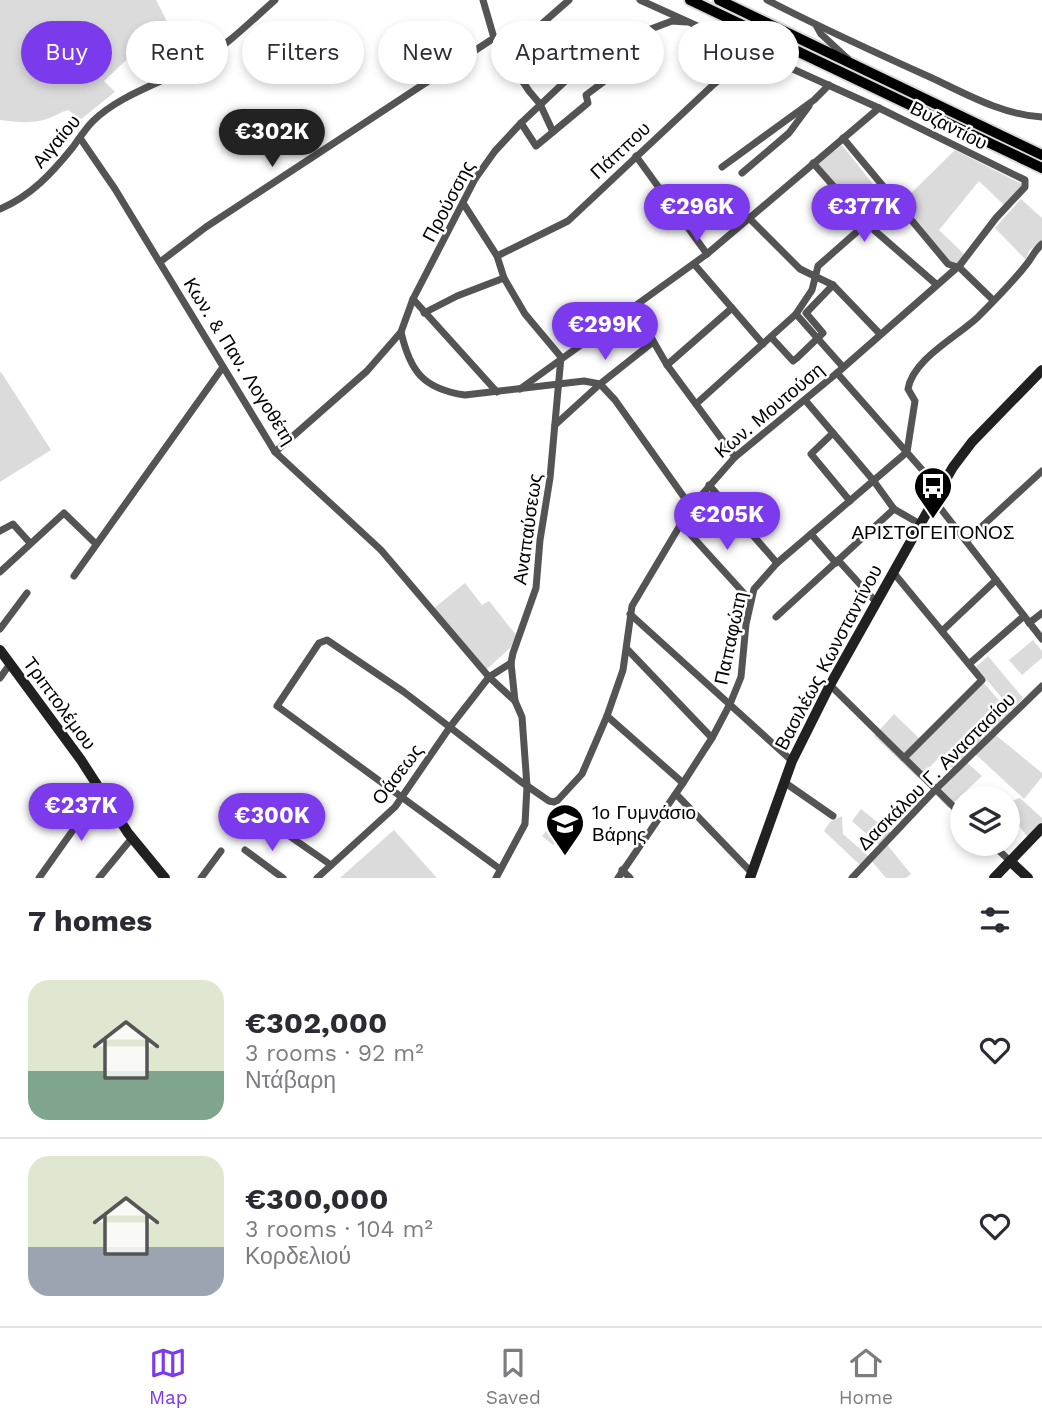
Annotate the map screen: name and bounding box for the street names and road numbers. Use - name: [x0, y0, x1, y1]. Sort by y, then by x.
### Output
- street label: Βυζαντίου: [906, 96, 991, 155]
- street label: Αιγαίου: [27, 110, 85, 173]
- street label: Πάππου: [586, 117, 655, 184]
- street label: Προύσσης: [417, 157, 479, 246]
- street label: Κων. & Παν. Λογοθέτη: [179, 273, 300, 449]
- street label: Κων. Μουτούση: [710, 358, 829, 463]
- street label: Αναπαύσεως: [508, 472, 547, 586]
- street label: Βασιλέως Κωνσταντίνου: [770, 561, 887, 754]
- street label: Παπαφώτη: [709, 589, 752, 687]
- street label: Τριπτολέμου: [18, 653, 101, 754]
- street label: Δασκάλου Γ. Αναστασίου: [853, 688, 1020, 855]
- street label: Οάσεως: [367, 739, 428, 809]

